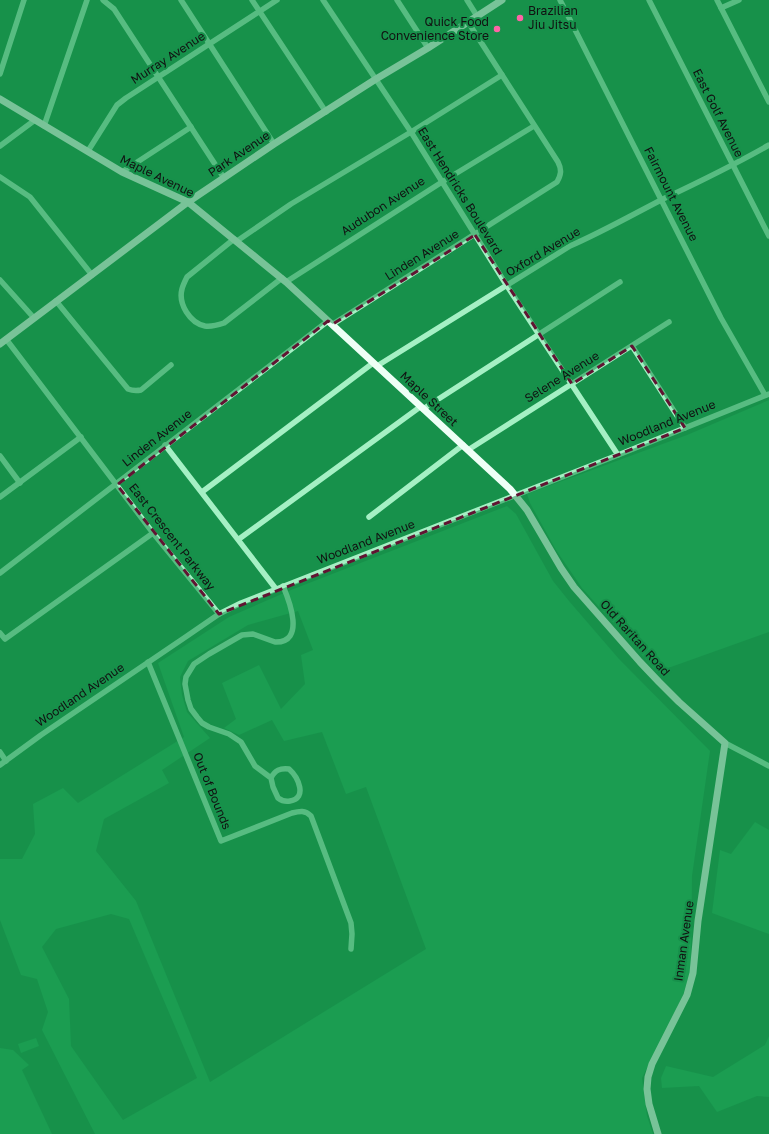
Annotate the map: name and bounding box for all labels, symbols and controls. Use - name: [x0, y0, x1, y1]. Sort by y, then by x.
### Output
- place label: Brazilian Jiu Jitsu: [528, 3, 578, 32]
- marker: Brazilian Jiu Jitsu: [515, 13, 525, 23]
- place label: Quick Food Convenience Store: [381, 14, 489, 43]
- marker: Quick Food Convenience Store: [492, 24, 502, 34]
- street label: Murray Avenue: [128, 28, 208, 87]
- street label: East Golf Avenue: [690, 66, 747, 159]
- street label: East Hendricks Boulevard: [415, 124, 506, 257]
- street label: Park Avenue: [205, 127, 273, 180]
- street label: Fairmount Avenue: [641, 144, 702, 244]
- street label: Maple Avenue: [118, 151, 197, 200]
- street label: Audubon Avenue: [338, 173, 428, 238]
- street label: Oxford Avenue: [503, 223, 583, 280]
- street label: Linden Avenue: [382, 226, 462, 283]
- street label: Selene Avenue: [522, 348, 602, 405]
- street label: Maple Street: [397, 368, 462, 429]
- street label: Woodland Avenue: [616, 396, 718, 449]
- street label: Linden Avenue: [119, 406, 195, 470]
- street label: East Crescent Parkway: [126, 480, 219, 593]
- street label: Woodland Avenue: [315, 516, 417, 567]
- street label: Old Raritan Road: [597, 597, 673, 679]
- street label: Woodland Avenue: [33, 659, 127, 730]
- street label: Out of Bounds: [190, 750, 235, 832]
- street label: Inman Avenue: [670, 900, 697, 982]

